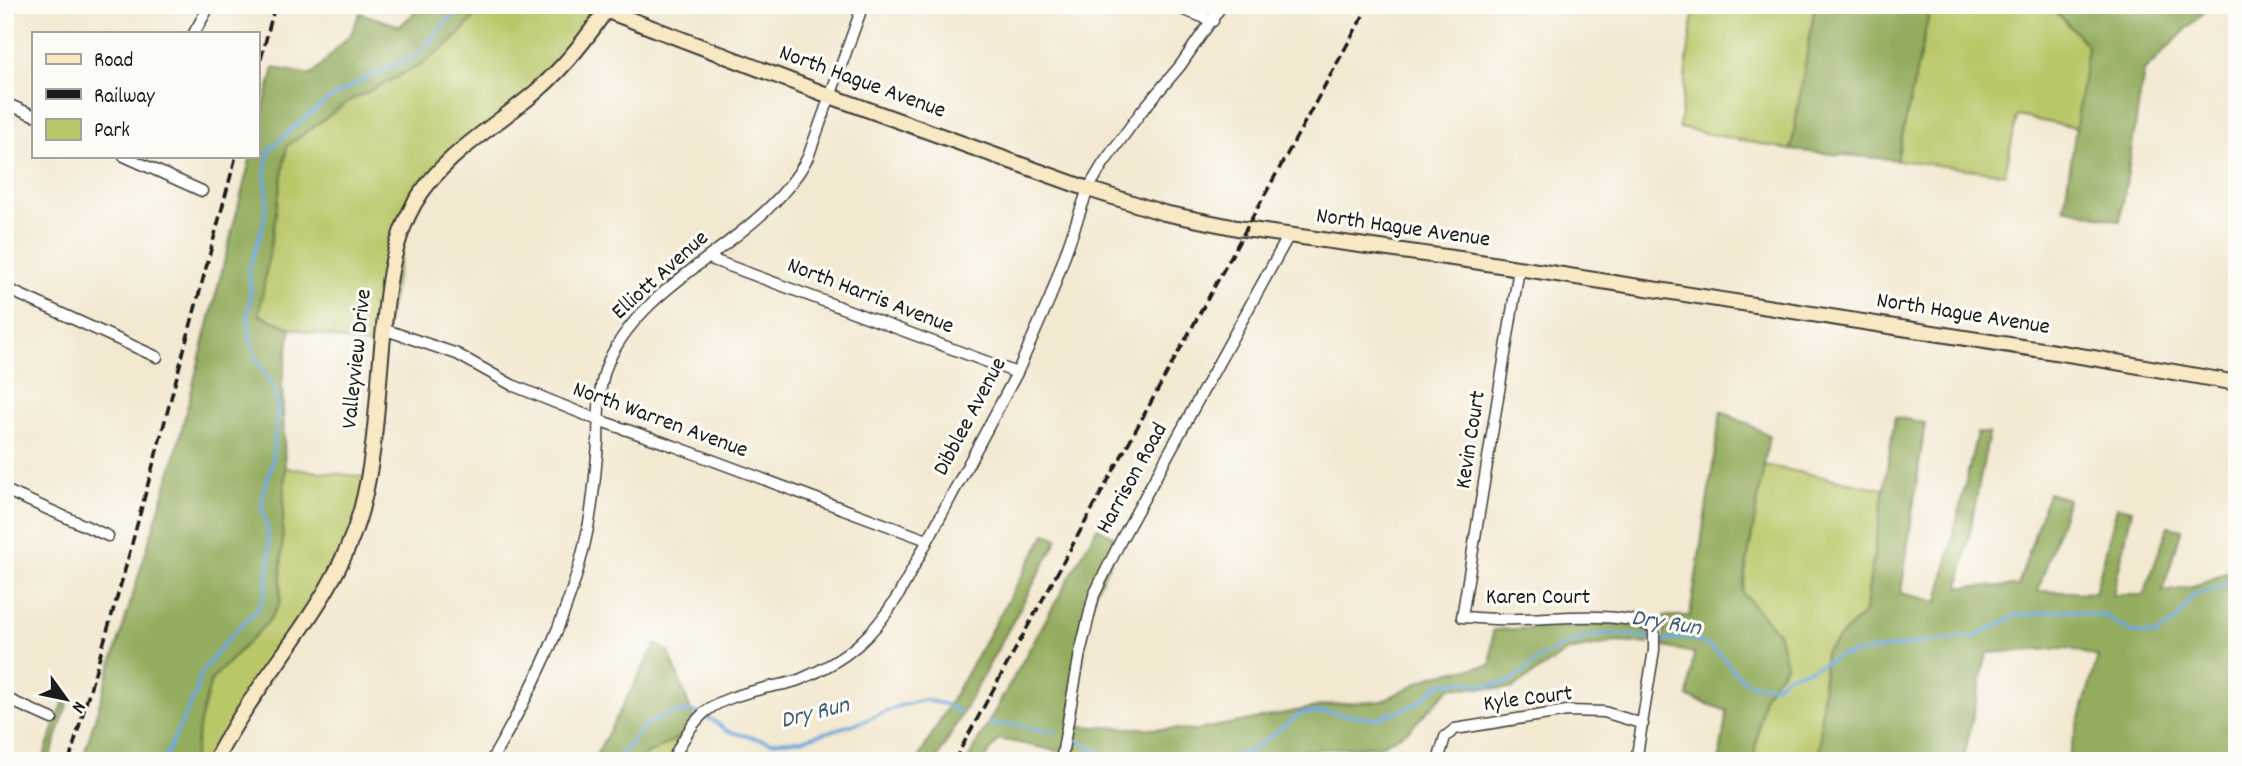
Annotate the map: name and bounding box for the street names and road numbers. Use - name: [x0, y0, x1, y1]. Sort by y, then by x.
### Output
- street label: North Hague Avenue: [774, 38, 950, 128]
- street label: North Hague Avenue: [1314, 200, 1492, 258]
- street label: Elliott Avenue: [605, 223, 717, 329]
- street label: North Harris Avenue: [782, 250, 958, 344]
- street label: North Hague Avenue: [1874, 285, 2052, 345]
- street label: Valleyview Drive: [334, 287, 382, 431]
- street label: Dibblee Avenue: [926, 352, 1016, 482]
- street label: North Warren Avenue: [568, 374, 752, 468]
- street label: Kevin Court: [1448, 389, 1496, 491]
- street label: Harrison Road: [1089, 417, 1177, 541]
- street label: Karen Court: [1486, 582, 1590, 615]
- street label: Kyle Court: [1482, 678, 1574, 722]

